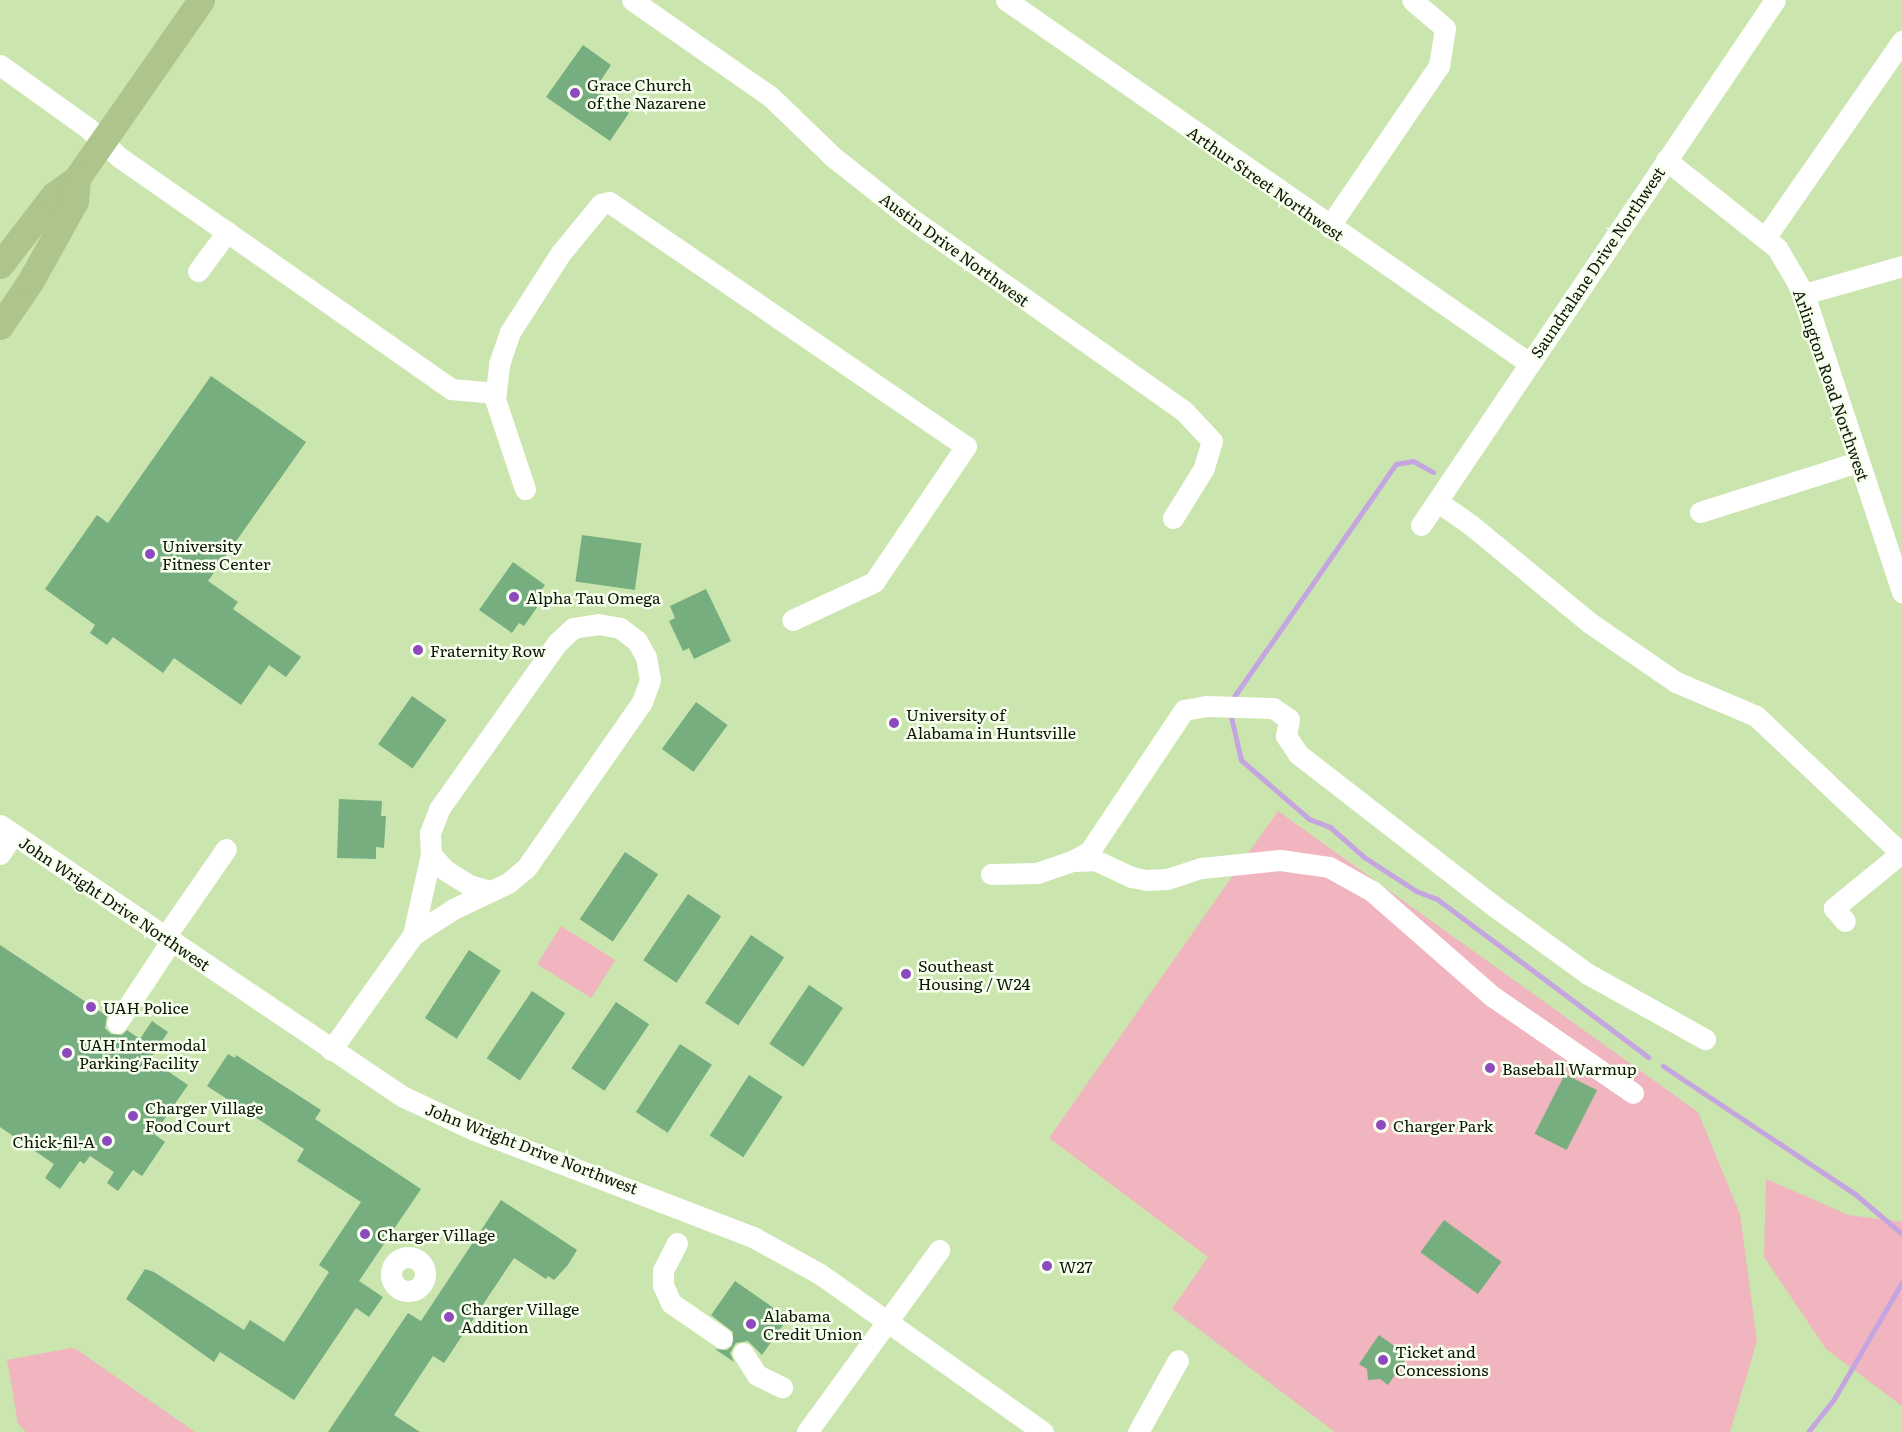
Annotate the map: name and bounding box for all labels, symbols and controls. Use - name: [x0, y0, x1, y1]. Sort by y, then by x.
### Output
- place label: Grace Church of the Nazarene: [587, 74, 706, 112]
- marker: Grace Church of the Nazarene: [568, 86, 582, 100]
- street label: Arthur Street Northwest: [1184, 122, 1348, 244]
- street label: Saundralane Drive Northwest: [1526, 163, 1668, 361]
- street label: Austin Drive Northwest: [877, 188, 1033, 310]
- street label: Arlington Road Northwest: [1790, 287, 1874, 483]
- place label: University Fitness Center: [162, 535, 271, 573]
- marker: University Fitness Center: [143, 547, 157, 561]
- place label: Alpha Tau Omega: [526, 587, 661, 607]
- marker: Alpha Tau Omega: [507, 590, 521, 604]
- place label: Fraternity Row: [430, 640, 546, 660]
- marker: Fraternity Row: [411, 643, 425, 657]
- place label: University of Alabama in Huntsville: [906, 704, 1076, 742]
- marker: University of Alabama in Huntsville: [887, 716, 901, 730]
- street label: John Wright Drive Northwest: [16, 832, 214, 974]
- place label: Southeast Housing / W24: [918, 955, 1030, 993]
- marker: Southeast Housing / W24: [899, 967, 913, 981]
- place label: UAH Police: [103, 997, 189, 1017]
- marker: UAH Police: [84, 1000, 98, 1014]
- place label: UAH Intermodal Parking Facility: [79, 1034, 206, 1072]
- marker: UAH Intermodal Parking Facility: [60, 1046, 74, 1060]
- place label: Baseball Warmup: [1502, 1058, 1637, 1078]
- marker: Baseball Warmup: [1483, 1061, 1497, 1075]
- place label: Charger Village Food Court: [145, 1097, 263, 1135]
- street label: John Wright Drive Northwest: [423, 1099, 641, 1197]
- marker: Charger Village Food Court: [126, 1109, 140, 1123]
- place label: Charger Park: [1393, 1115, 1493, 1135]
- marker: Charger Park: [1374, 1118, 1388, 1132]
- place label: Chick-fil-A: [13, 1131, 95, 1151]
- marker: Chick-fil-A: [100, 1134, 114, 1148]
- place label: Charger Village: [377, 1224, 495, 1244]
- marker: Charger Village: [358, 1227, 372, 1241]
- place label: W27: [1059, 1256, 1093, 1276]
- marker: W27: [1040, 1259, 1054, 1273]
- place label: Charger Village Addition: [461, 1298, 579, 1336]
- place label: Alabama Credit Union: [763, 1305, 863, 1343]
- marker: Charger Village Addition: [442, 1310, 456, 1324]
- marker: Alabama Credit Union: [744, 1317, 758, 1331]
- place label: Ticket and Concessions: [1395, 1341, 1489, 1379]
- marker: Ticket and Concessions: [1376, 1353, 1390, 1367]

